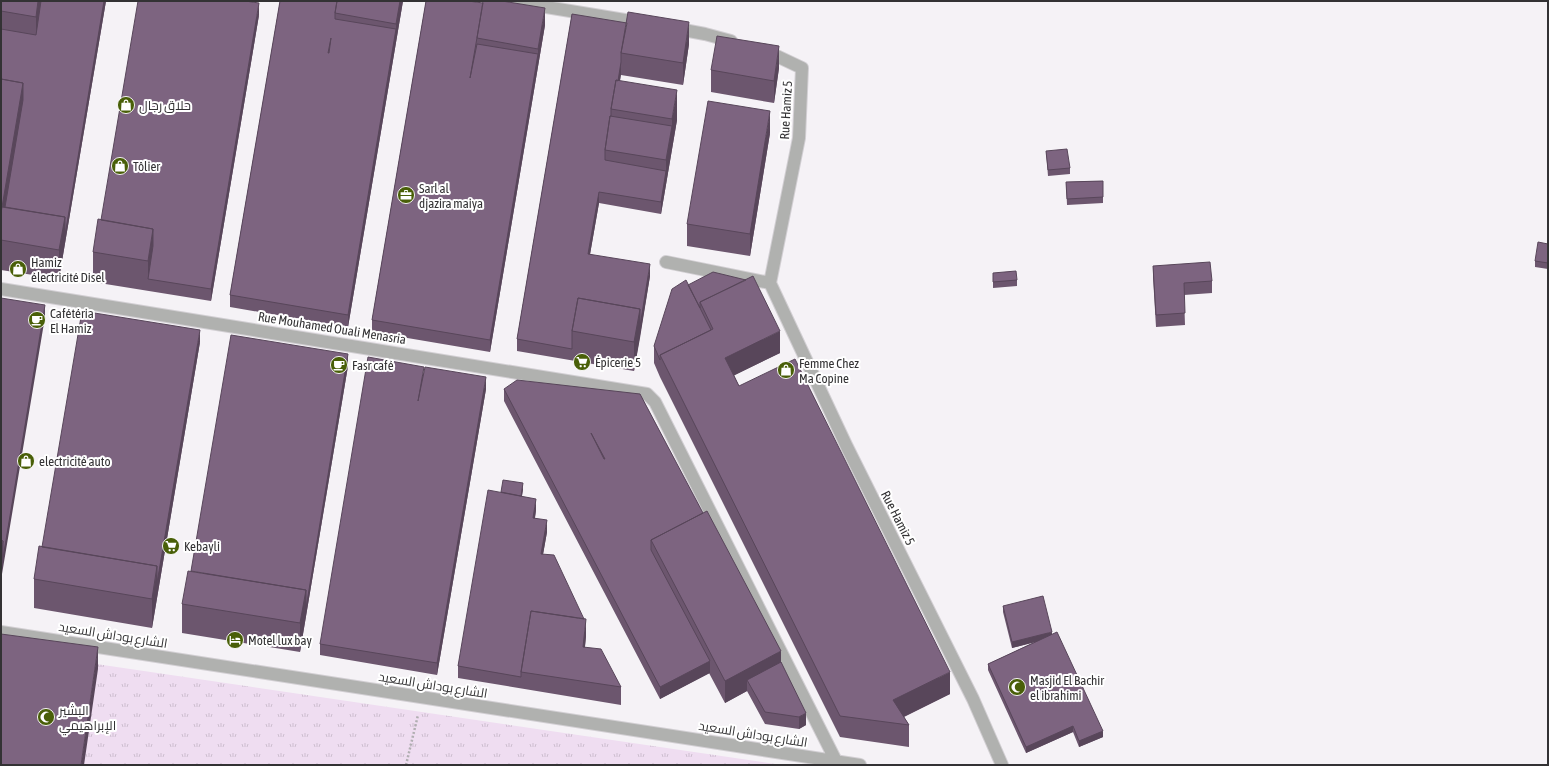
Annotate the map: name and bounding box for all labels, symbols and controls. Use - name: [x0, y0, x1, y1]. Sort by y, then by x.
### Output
- street label: Rue Hamiz 5: [777, 80, 795, 140]
- shop icon: حلاق رجال: [116, 95, 136, 115]
- place label: حلاق رجال: [139, 98, 191, 114]
- shop icon: Tôlier: [110, 156, 130, 176]
- place label: Tôlier: [133, 159, 160, 174]
- place label: Sarl al djazira maiya: [419, 181, 483, 211]
- office icon: Sarl al djazira maiya: [396, 185, 416, 205]
- place label: Hamiz électricité Disel: [31, 255, 105, 285]
- shop icon: Hamiz électricité Disel: [8, 259, 28, 279]
- place label: Cafétéria El Hamiz: [50, 306, 94, 336]
- street label: Rue Mouhamed Ouali Menasria: [257, 309, 407, 347]
- cafe icon: Cafétéria El Hamiz: [27, 310, 47, 330]
- supermarket icon: Épicerie 5: [572, 352, 592, 372]
- cafe icon: Fasr café: [329, 355, 349, 375]
- place label: Épicerie 5: [595, 355, 641, 370]
- place label: Femme Chez Ma Copine: [799, 356, 859, 386]
- place label: Fasr café: [352, 358, 394, 373]
- shop icon: Femme Chez Ma Copine: [776, 360, 796, 380]
- shop icon: electricité auto: [16, 451, 36, 471]
- place label: electricité auto: [39, 454, 111, 469]
- street label: Rue Hamiz 5: [878, 488, 918, 548]
- supermarket icon: Kebayli: [161, 536, 181, 556]
- place label: Kebayli: [184, 539, 220, 554]
- street label: الشارع بوداش السعيد: [57, 619, 169, 652]
- hotel icon: Motel lux bay: [225, 630, 245, 650]
- place label: Motel lux bay: [248, 633, 313, 648]
- street label: الشارع بوداش السعيد: [377, 669, 489, 702]
- place label: Masjid El Bachir el ibrahimi: [1030, 673, 1104, 703]
- mosque icon: Masjid El Bachir el ibrahimi: [1007, 677, 1027, 697]
- place label: البشير الإبراهيمي: [58, 703, 116, 736]
- mosque icon: البشير الإبراهيمي: [36, 707, 56, 727]
- street label: الشارع بوداش السعيد: [697, 718, 809, 751]

